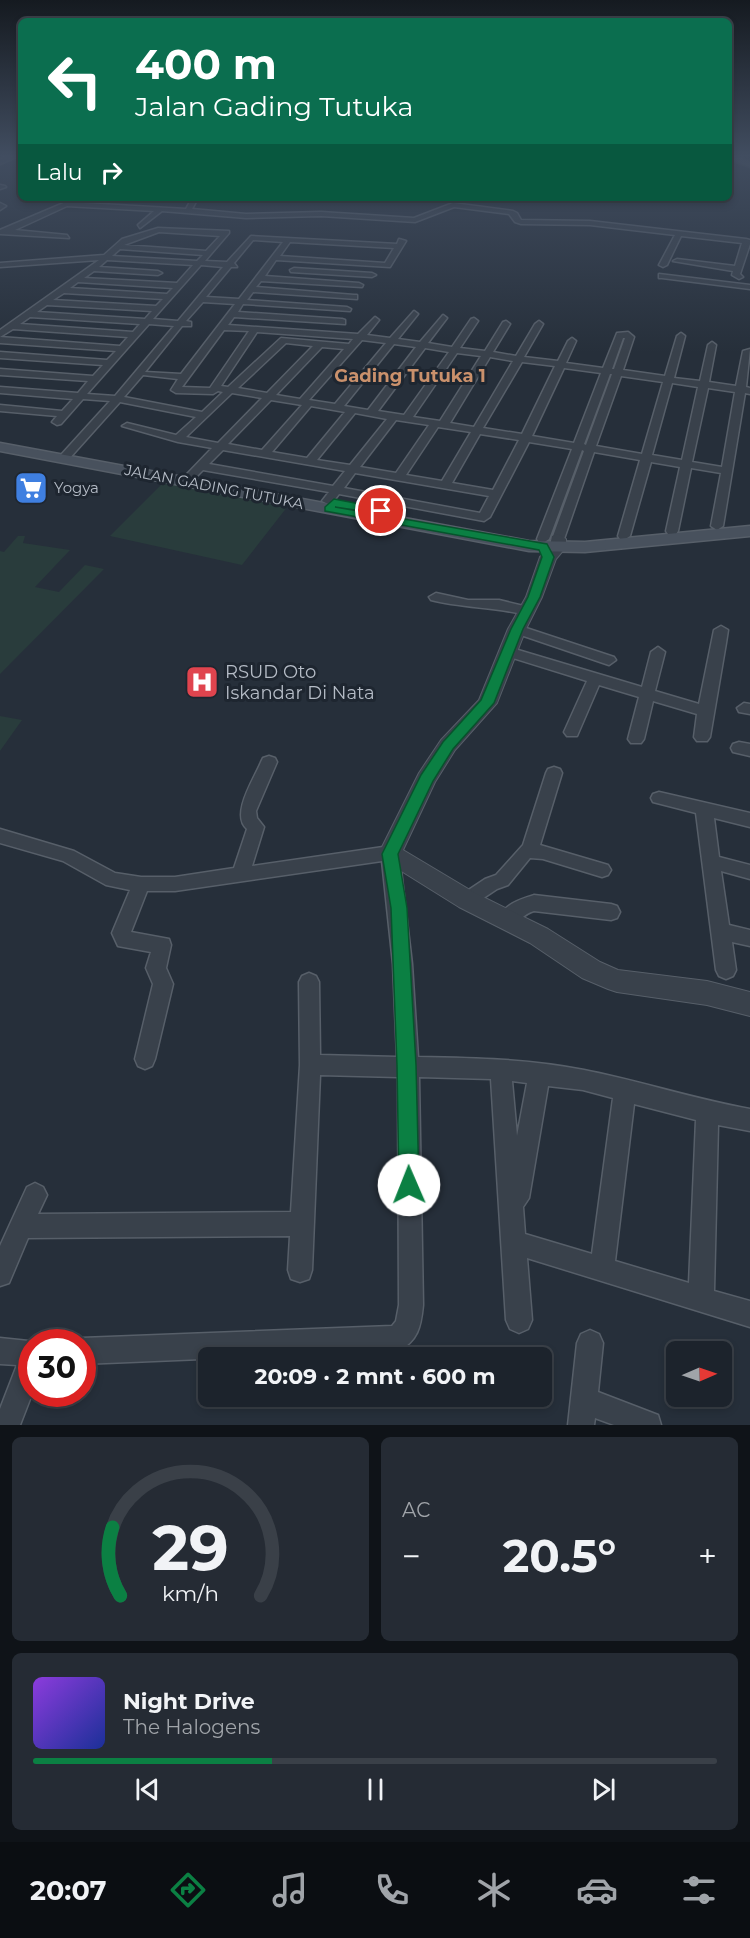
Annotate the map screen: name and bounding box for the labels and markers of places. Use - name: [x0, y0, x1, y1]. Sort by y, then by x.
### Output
- supermarket icon: Yogya: [13, 470, 49, 506]
- place label: Yogya: [54, 478, 99, 497]
- pin: [355, 485, 406, 536]
- place label: RSUD Oto Iskandar Di Nata: [225, 661, 375, 704]
- hospital icon: RSUD Oto Iskandar Di Nata: [184, 664, 220, 700]

